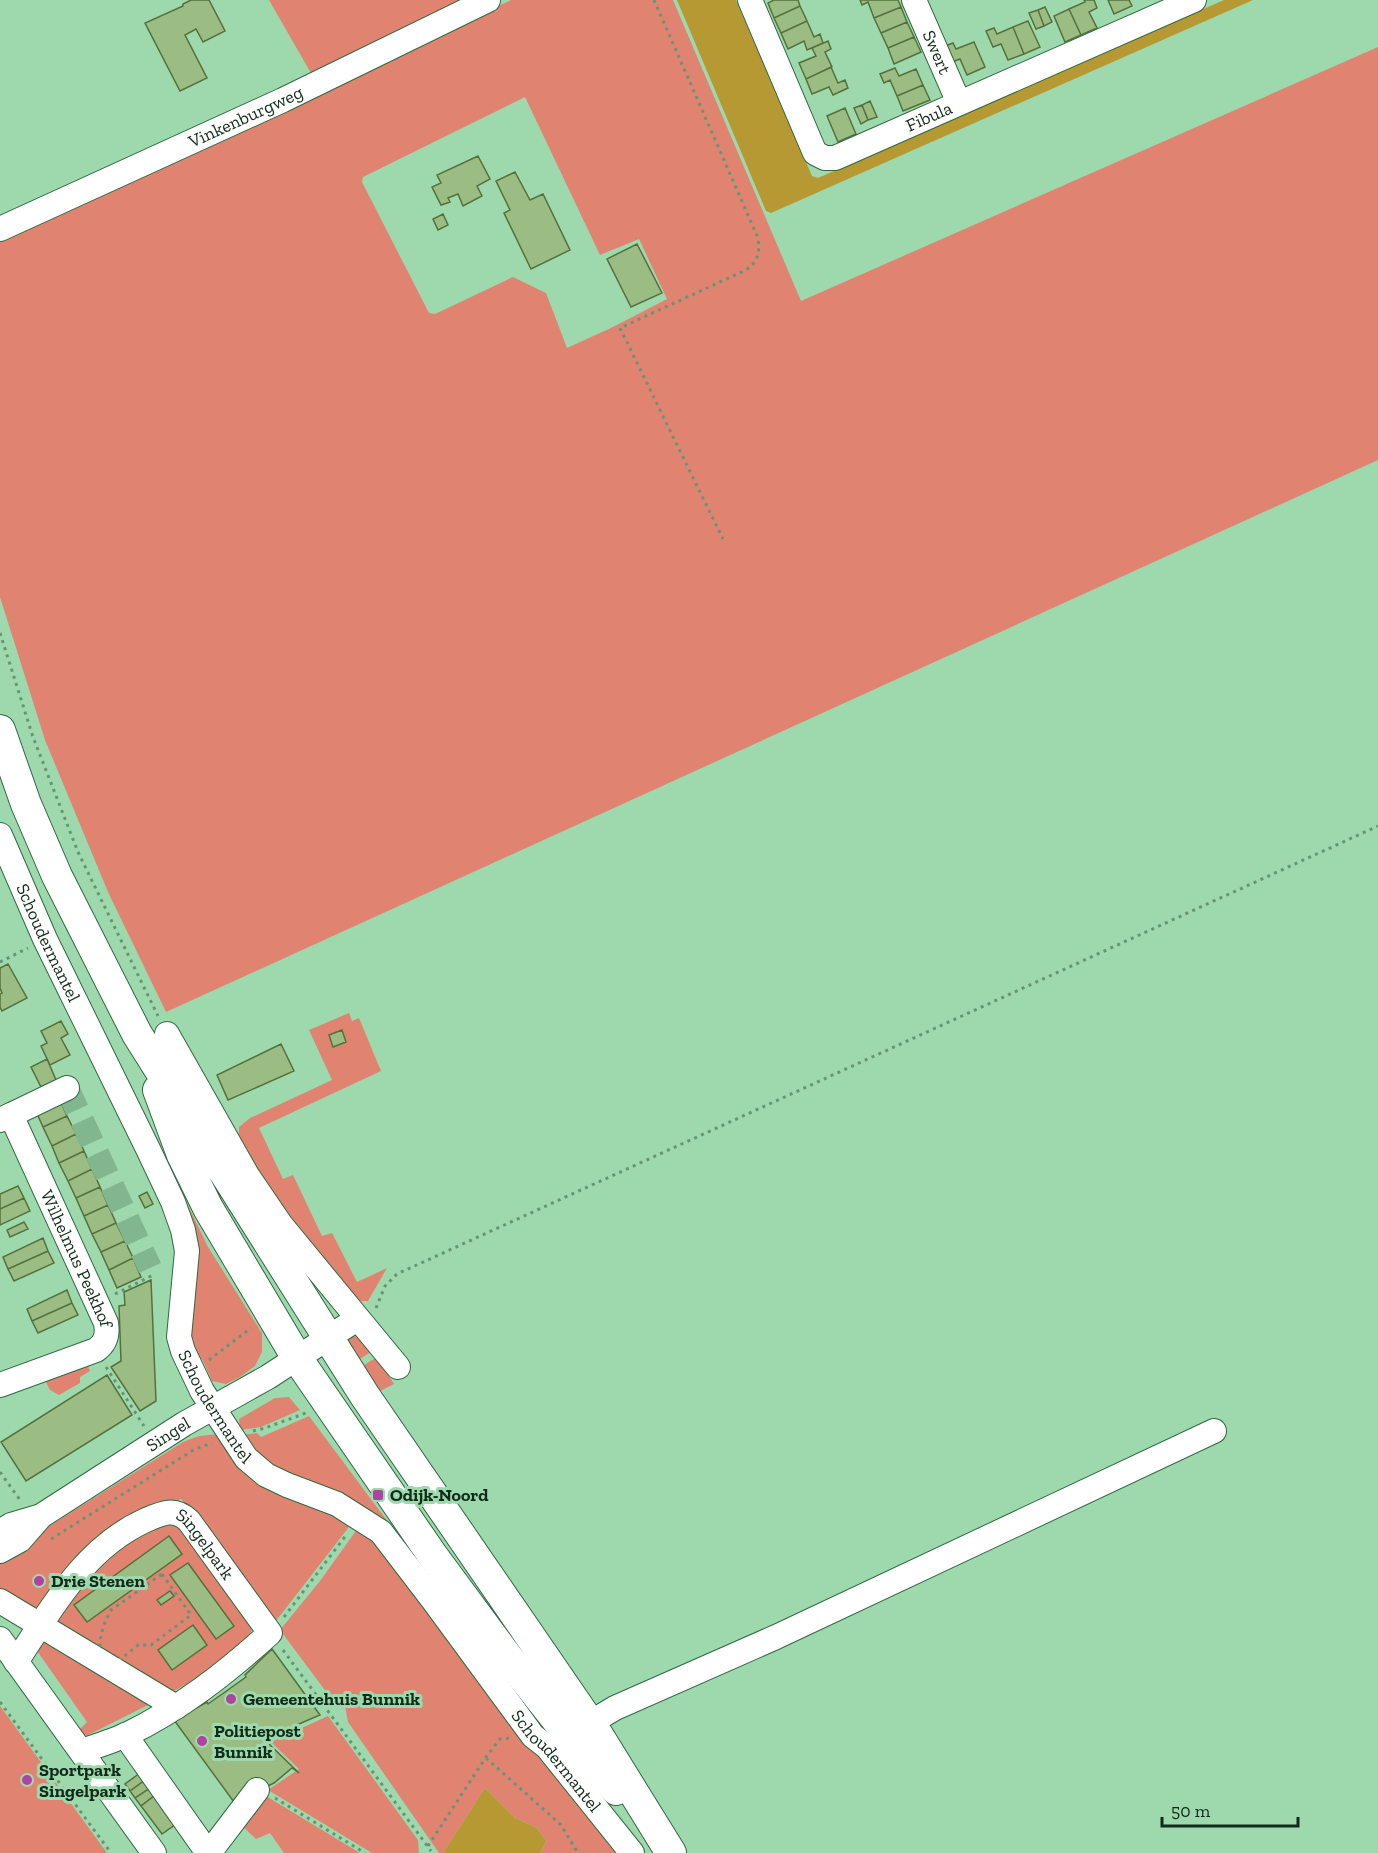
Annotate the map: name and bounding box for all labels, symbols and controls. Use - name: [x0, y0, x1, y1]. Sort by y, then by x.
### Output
- street label: Swert: [918, 27, 956, 78]
- street label: Vinkenburgweg: [184, 81, 307, 153]
- street label: Fibula: [902, 97, 956, 136]
- street label: Schoudermantel: [11, 880, 85, 1006]
- street label: Wilhelmus Peekhof: [36, 1186, 118, 1330]
- street label: Schoudermantel: [173, 1346, 256, 1469]
- street label: Singel: [142, 1412, 194, 1456]
- place label: Odijk-Noord: [390, 1484, 489, 1506]
- marker: Odijk-Noord: [371, 1488, 385, 1502]
- street label: Singelpark: [172, 1503, 239, 1584]
- place label: Drie Stenen: [51, 1570, 145, 1592]
- marker: Drie Stenen: [32, 1574, 46, 1588]
- place label: Gemeentehuis Bunnik: [243, 1688, 420, 1710]
- marker: Gemeentehuis Bunnik: [224, 1692, 238, 1706]
- street label: Schoudermantel: [506, 1705, 606, 1817]
- place label: Politiepost Bunnik: [214, 1720, 302, 1763]
- marker: Politiepost Bunnik: [195, 1734, 209, 1748]
- place label: Sportpark Singelpark: [39, 1759, 126, 1802]
- marker: Sportpark Singelpark: [20, 1773, 34, 1787]
- scale bar: [1162, 1790, 1298, 1828]
- text: 50 m: [1171, 1800, 1211, 1822]

